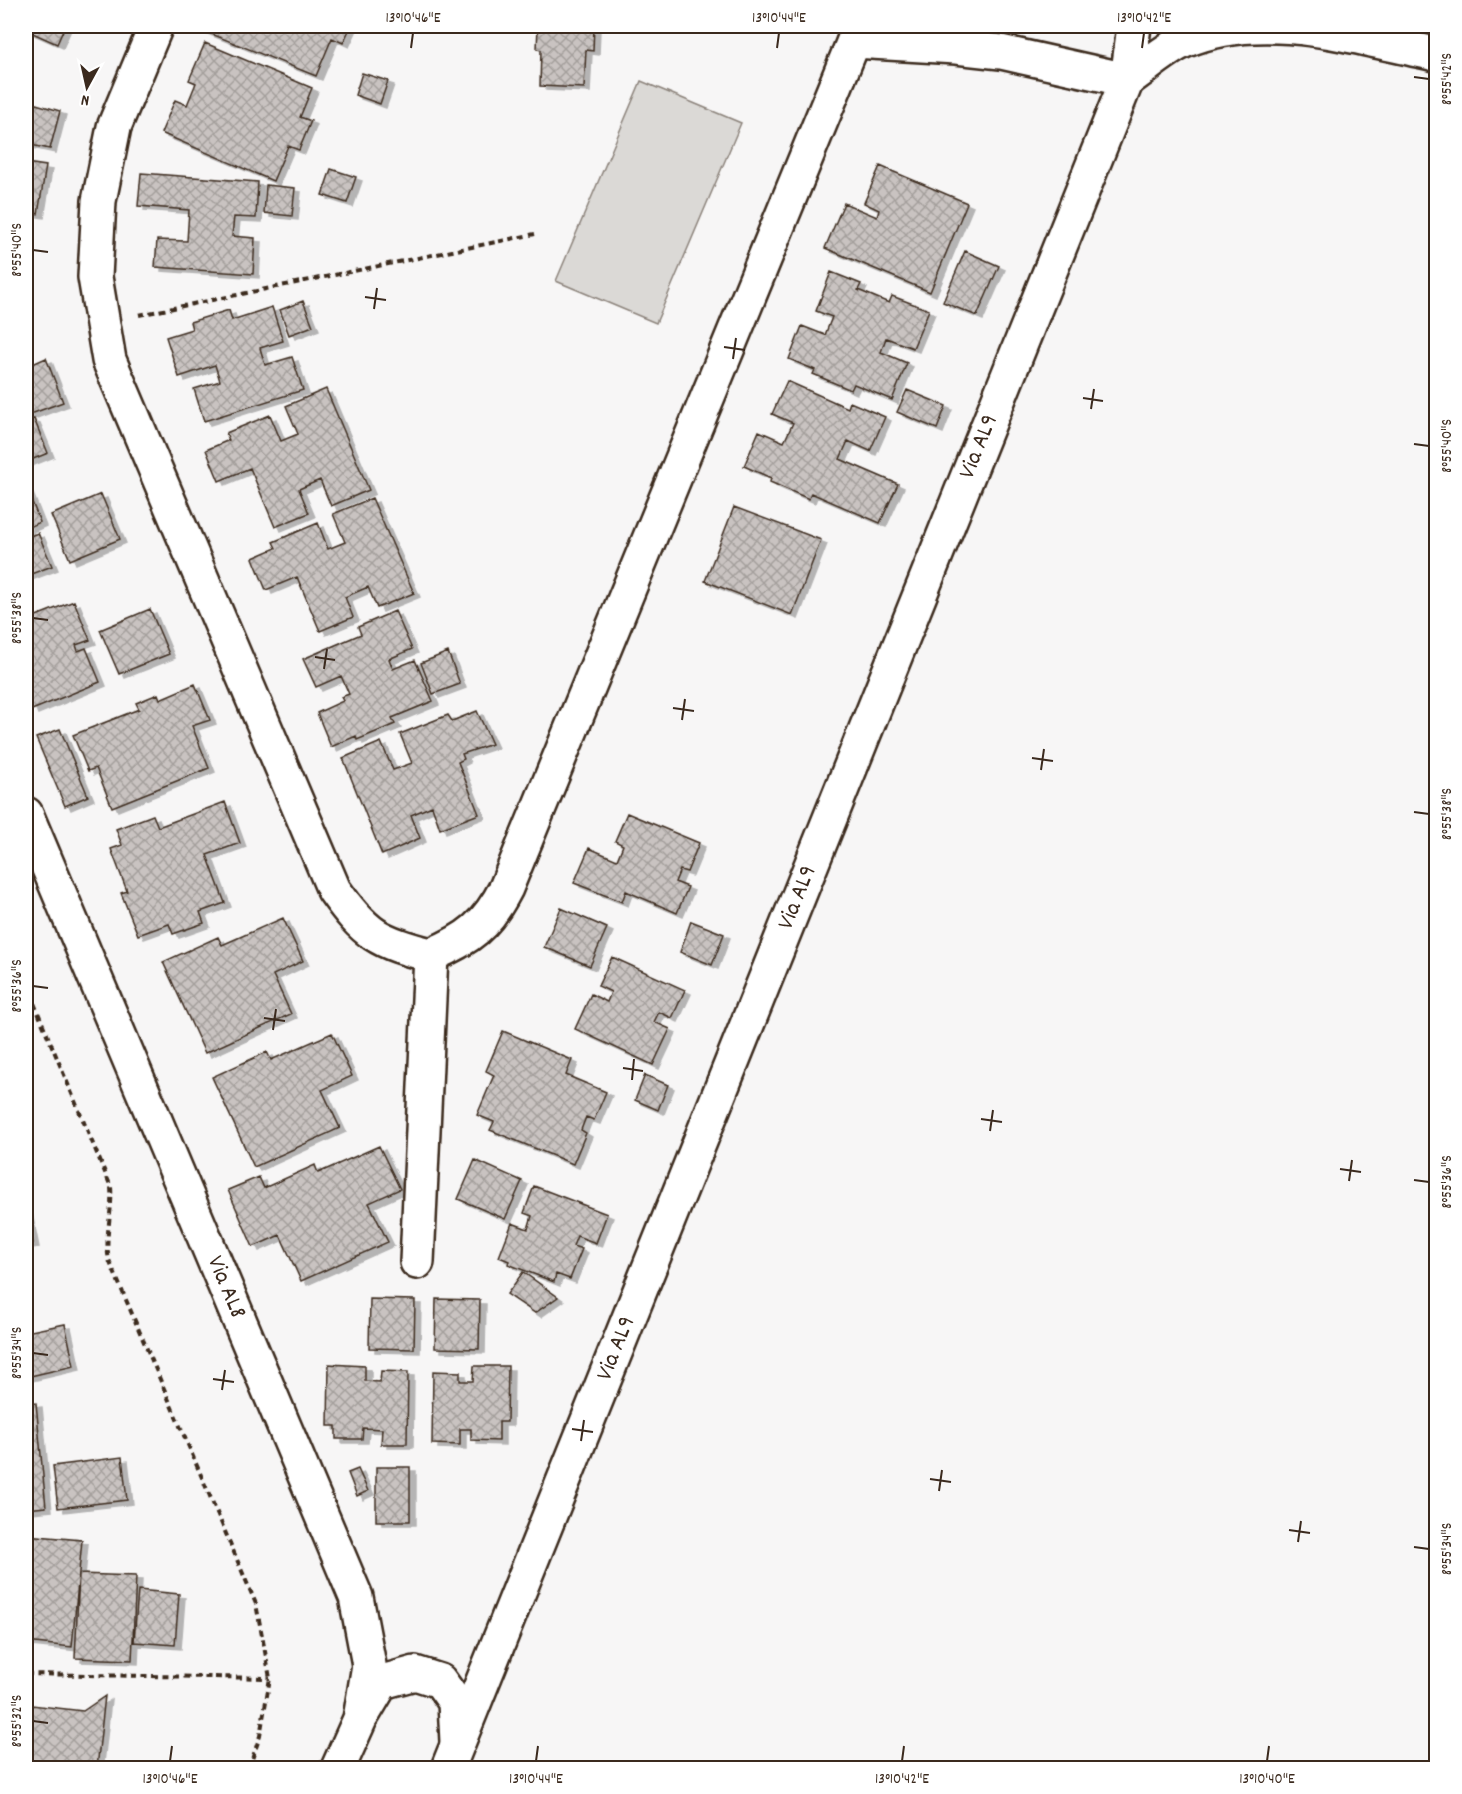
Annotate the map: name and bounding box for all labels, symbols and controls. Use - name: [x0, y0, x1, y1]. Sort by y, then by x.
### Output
- text: 13°10'46"E: [386, 8, 441, 30]
- text: 13°10'44"E: [752, 8, 806, 30]
- text: 13°10'42"E: [1117, 8, 1171, 30]
- text: 8°55'42"S: [1437, 53, 1459, 105]
- north arrow: [57, 57, 117, 117]
- text: N: [80, 87, 91, 111]
- text: 8°55'40"S: [7, 223, 29, 277]
- street label: Via AL9: [951, 410, 1008, 484]
- text: 8°55'40"S: [1437, 419, 1459, 473]
- text: 8°55'38"S: [7, 592, 29, 644]
- text: 8°55'38"S: [1437, 788, 1459, 840]
- street label: Via AL9: [770, 861, 826, 935]
- text: 8°55'36"S: [7, 959, 29, 1013]
- text: 8°55'36"S: [1437, 1155, 1459, 1209]
- street label: Via AL8: [197, 1251, 254, 1324]
- street label: Via AL9: [588, 1311, 645, 1386]
- text: 8°55'34"S: [7, 1327, 29, 1379]
- text: 8°55'34"S: [1437, 1523, 1459, 1575]
- text: 8°55'32"S: [7, 1695, 29, 1747]
- text: 13°10'46"E: [143, 1769, 198, 1791]
- text: 13°10'44"E: [509, 1769, 563, 1791]
- text: 13°10'42"E: [875, 1769, 929, 1791]
- text: 13°10'40"E: [1239, 1769, 1295, 1791]

